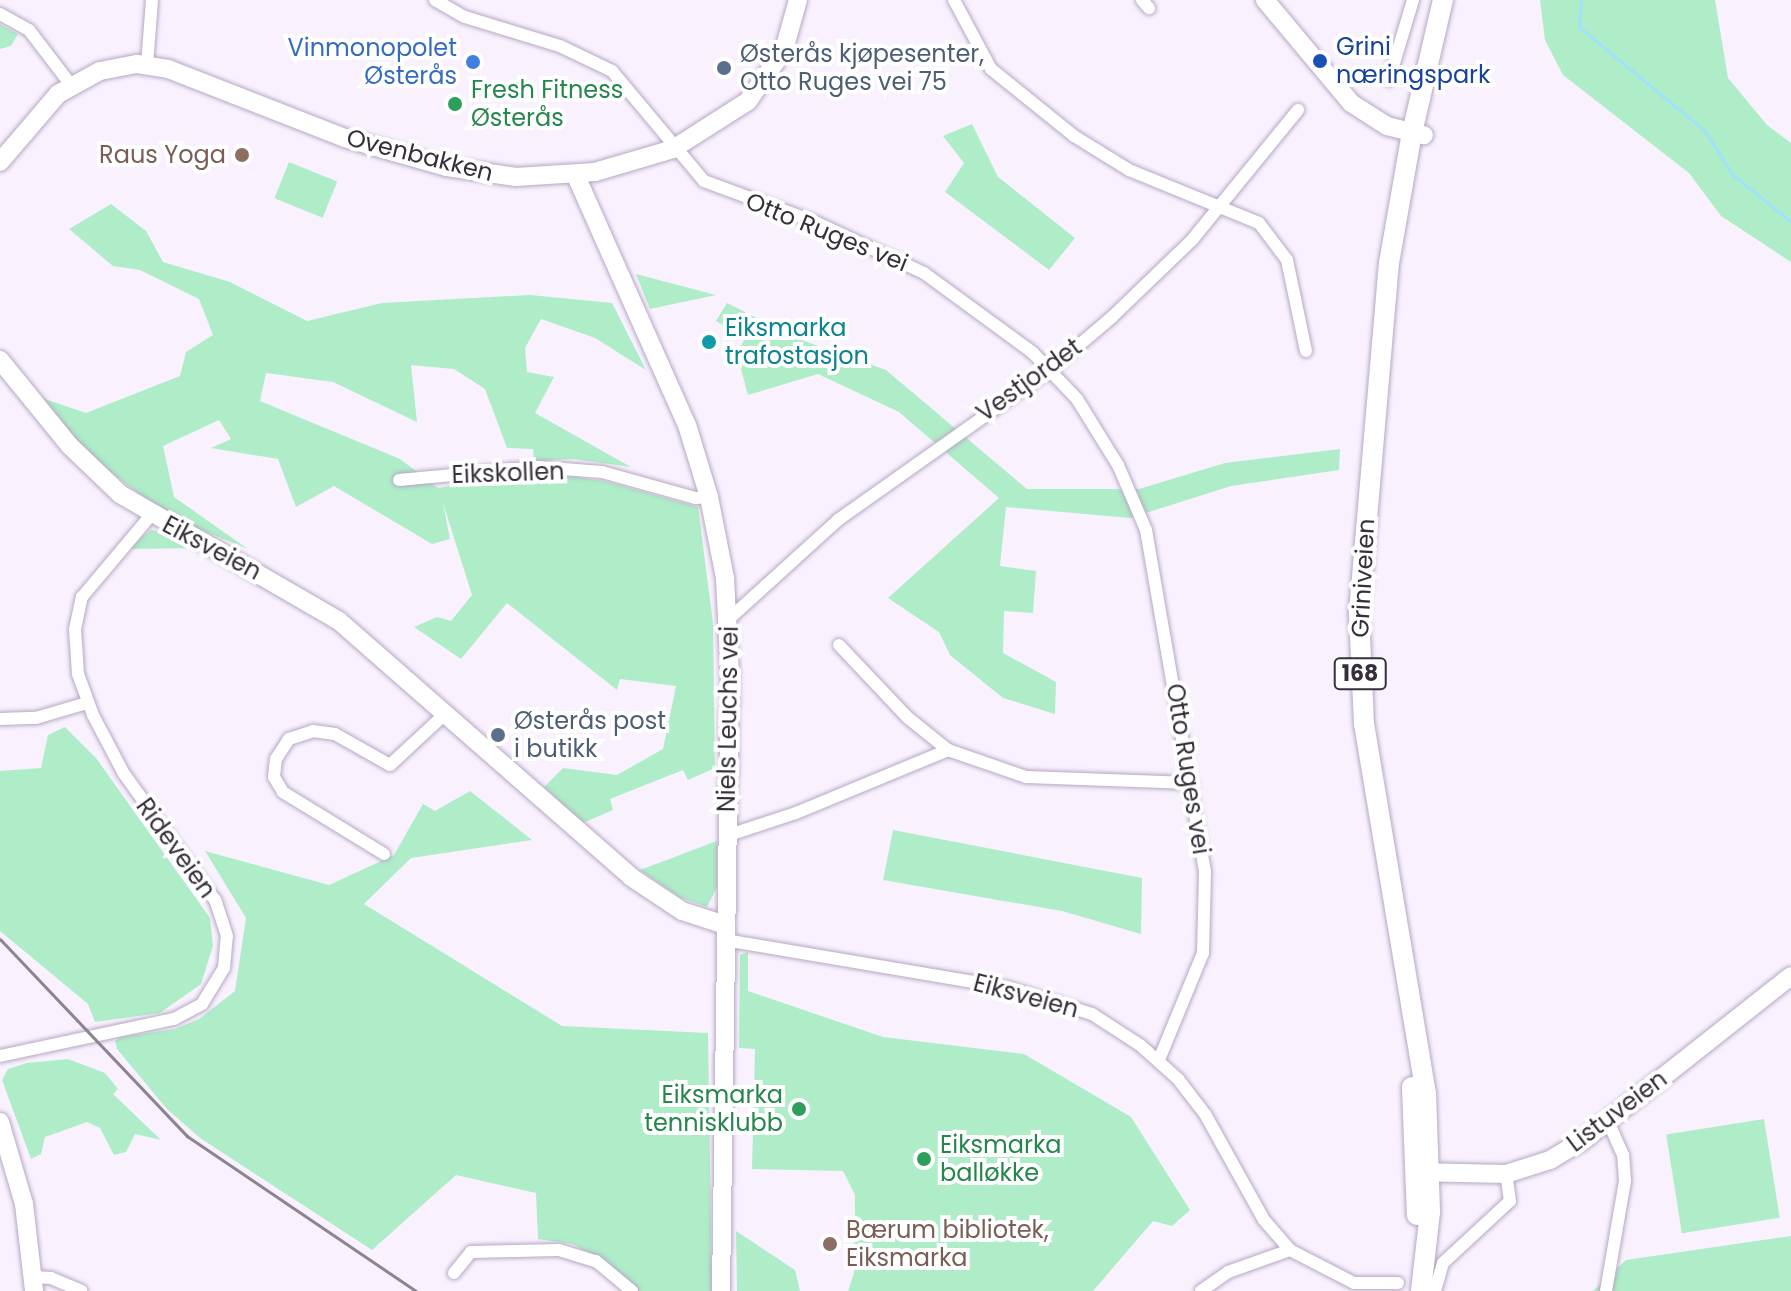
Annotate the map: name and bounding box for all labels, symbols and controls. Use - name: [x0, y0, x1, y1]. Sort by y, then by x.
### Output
- place label: Grini næringspark: [1336, 33, 1490, 89]
- place label: Vinmonopolet Østerås: [288, 34, 457, 90]
- place label: Østerås kjøpesenter, Otto Ruges vei 75: [740, 40, 984, 96]
- marker: Grini næringspark: [1311, 52, 1329, 70]
- marker: Vinmonopolet Østerås: [464, 53, 482, 71]
- marker: Østerås kjøpesenter, Otto Ruges vei 75: [715, 59, 733, 77]
- place label: Fresh Fitness Østerås: [471, 76, 623, 132]
- marker: Fresh Fitness Østerås: [446, 95, 464, 113]
- street label: Ovenbakken: [344, 123, 496, 187]
- place label: Raus Yoga: [99, 141, 226, 169]
- marker: Raus Yoga: [233, 146, 251, 164]
- street label: Otto Ruges vei: [742, 186, 912, 278]
- place label: Eiksmarka trafostasjon: [725, 314, 869, 370]
- street label: Vestjordet: [971, 332, 1087, 428]
- marker: Eiksmarka trafostasjon: [700, 333, 718, 351]
- street label: Eikskollen: [451, 457, 565, 489]
- street label: Eiksveien: [158, 510, 266, 586]
- street label: Griniveien: [1345, 518, 1381, 638]
- street label: Niels Leuchs vei: [712, 626, 744, 812]
- road number: 168: [1332, 656, 1388, 692]
- street label: Otto Ruges vei: [1160, 682, 1216, 856]
- place label: Østerås post i butikk: [514, 707, 666, 763]
- marker: Østerås post i butikk: [489, 726, 507, 744]
- street label: Rideveien: [130, 793, 222, 903]
- street label: Eiksveien: [970, 968, 1082, 1024]
- street label: Listuveien: [1561, 1064, 1673, 1158]
- place label: Eiksmarka tennisklubb: [644, 1081, 783, 1137]
- marker: Eiksmarka tennisklubb: [790, 1100, 808, 1118]
- place label: Eiksmarka balløkke: [940, 1131, 1062, 1187]
- marker: Eiksmarka balløkke: [915, 1150, 933, 1168]
- place label: Bærum bibliotek, Eiksmarka: [846, 1216, 1049, 1272]
- marker: Bærum bibliotek, Eiksmarka: [821, 1235, 839, 1253]

